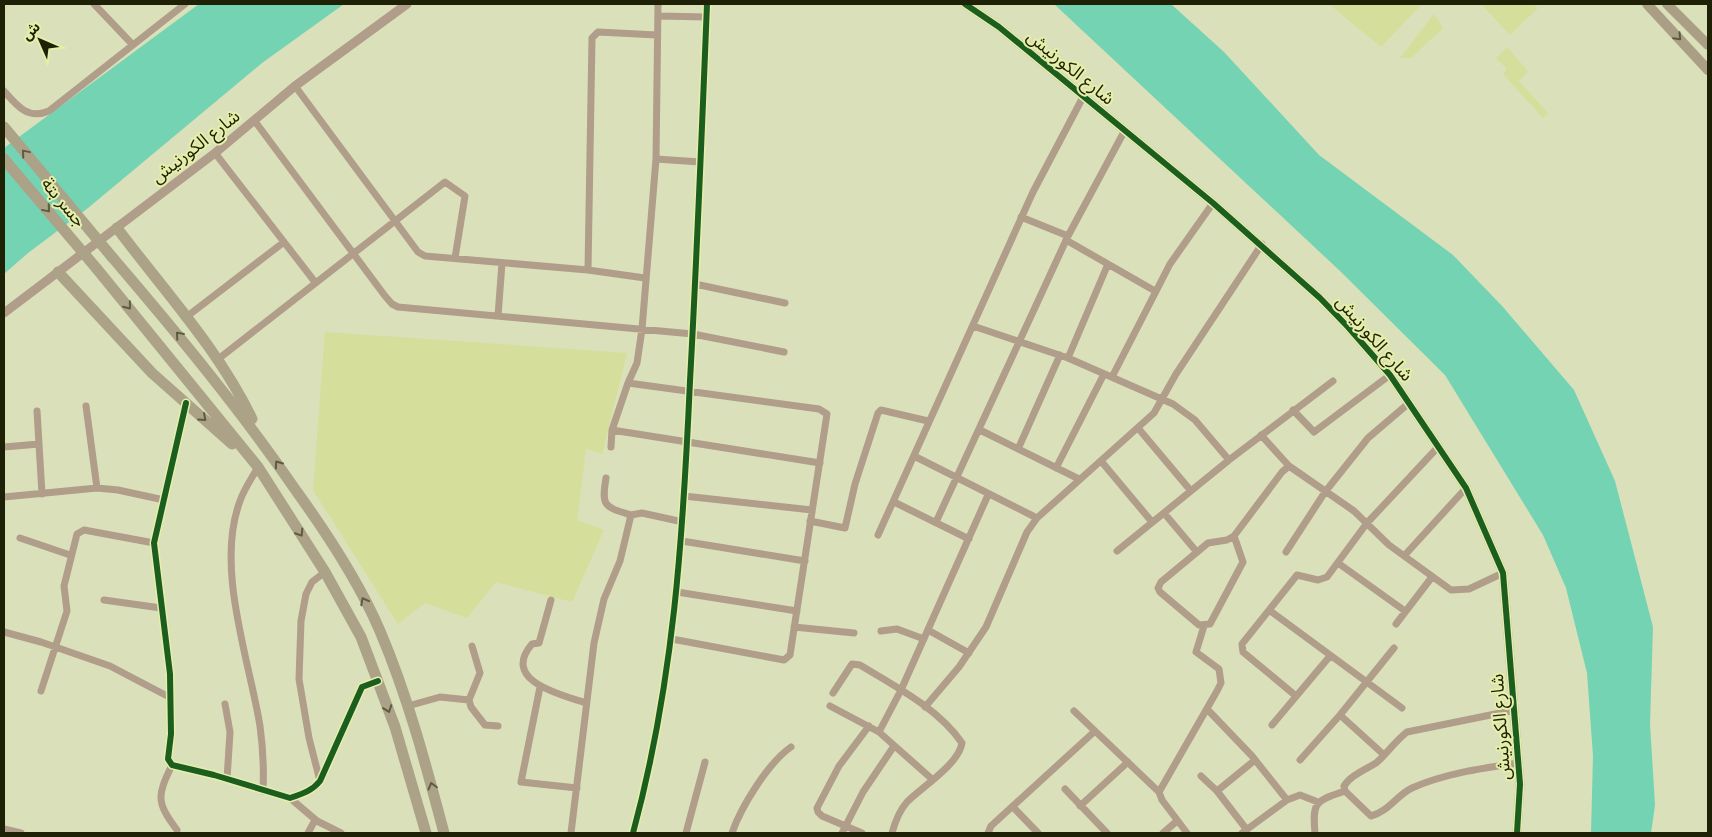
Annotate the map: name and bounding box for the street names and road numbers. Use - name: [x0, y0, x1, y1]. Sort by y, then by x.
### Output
- street label: شارع الكورنيش: [1020, 25, 1119, 112]
- street label: شارع الكورنيش: [147, 105, 246, 190]
- street label: جسر بتة: [37, 173, 91, 232]
- street label: شارع الكورنيش: [1329, 291, 1418, 388]
- street label: شارع الكورنيش: [1486, 673, 1518, 781]

